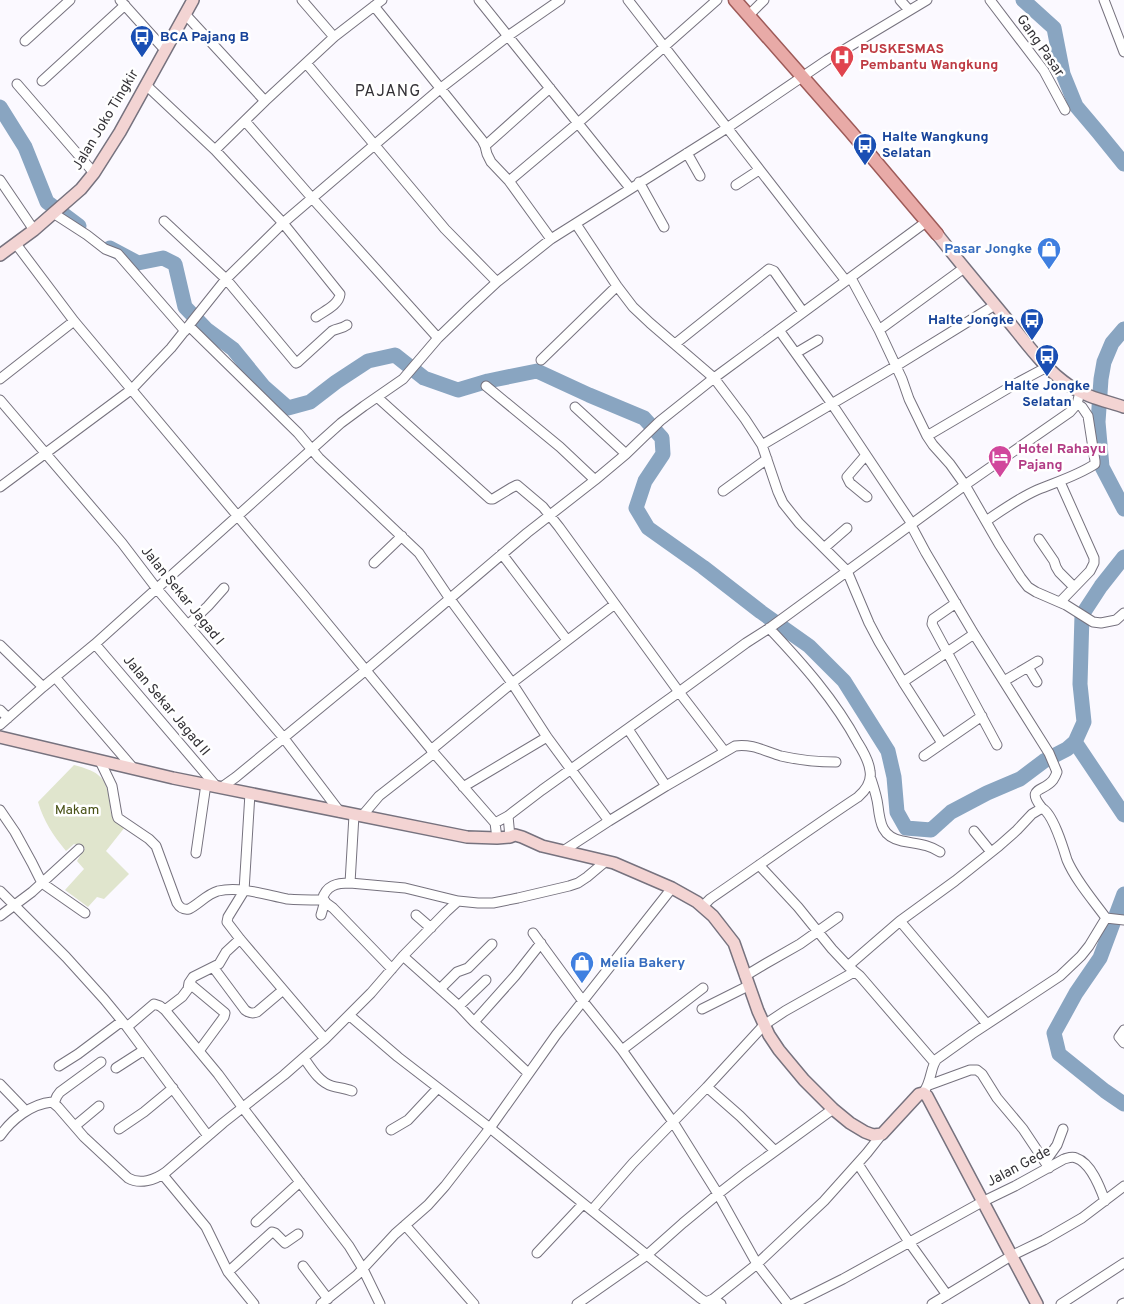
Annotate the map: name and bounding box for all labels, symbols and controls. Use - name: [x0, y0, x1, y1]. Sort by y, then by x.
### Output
- street label: Gang Pasar: [1012, 12, 1068, 81]
- bus stop icon: BCA Pajang B: [129, 24, 155, 58]
- place label: BCA Pajang B: [160, 29, 249, 46]
- place label: PUSKESMAS Pembantu Wangkung: [860, 41, 998, 74]
- hospital icon: PUSKESMAS Pembantu Wangkung: [829, 44, 855, 78]
- street label: Jalan Joko Tingkir: [69, 66, 143, 173]
- district label: PAJANG: [355, 82, 421, 102]
- place label: Halte Wangkung Selatan: [882, 129, 989, 162]
- bus stop icon: Halte Wangkung Selatan: [852, 132, 878, 166]
- shop icon: Pasar Jongke: [1036, 236, 1062, 270]
- place label: Pasar Jongke: [944, 241, 1032, 258]
- bus stop icon: Halte Jongke: [1019, 307, 1045, 341]
- place label: Halte Jongke: [928, 312, 1014, 329]
- bus stop icon: Halte Jongke Selatan: [1034, 343, 1060, 377]
- place label: Halte Jongke Selatan: [1004, 378, 1090, 411]
- place label: Hotel Rahayu Pajang: [1018, 441, 1106, 474]
- hotel icon: Hotel Rahayu Pajang: [987, 444, 1013, 478]
- street label: Jalan Sekar Jagad I: [137, 543, 227, 649]
- street label: Jalan Sekar Jagad II: [119, 652, 213, 760]
- park label: Makam: [55, 802, 99, 819]
- shop icon: Melia Bakery: [569, 950, 595, 984]
- place label: Melia Bakery: [600, 955, 685, 972]
- street label: Jalan Gede: [984, 1143, 1054, 1191]

